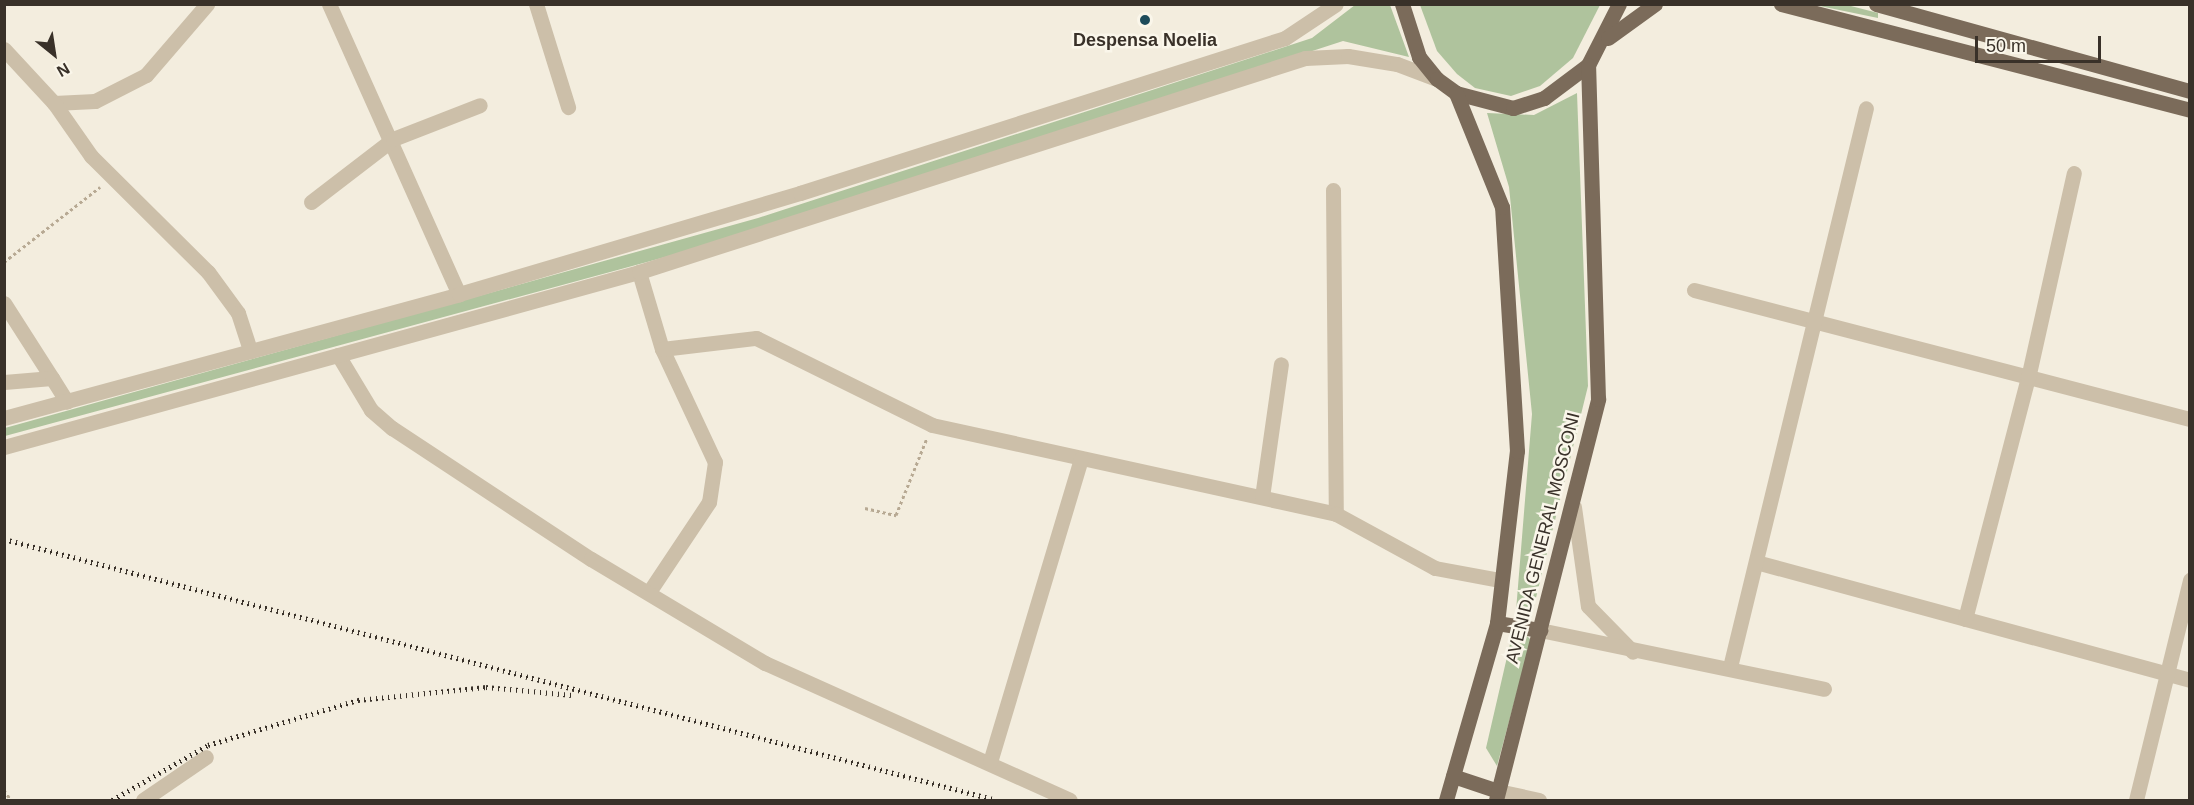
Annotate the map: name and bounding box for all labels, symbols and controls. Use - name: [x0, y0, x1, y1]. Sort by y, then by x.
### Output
- marker: Despensa Noelia: [1138, 13, 1152, 27]
- north arrow: [24, 24, 84, 84]
- scale bar: [1978, 24, 2104, 62]
- place label: Despensa Noelia: [1073, 29, 1217, 51]
- text: 50 m: [1986, 36, 2026, 56]
- text: N: [54, 60, 73, 80]
- street label: AVENIDA GENERAL MOSCONI: [1501, 409, 1585, 667]

